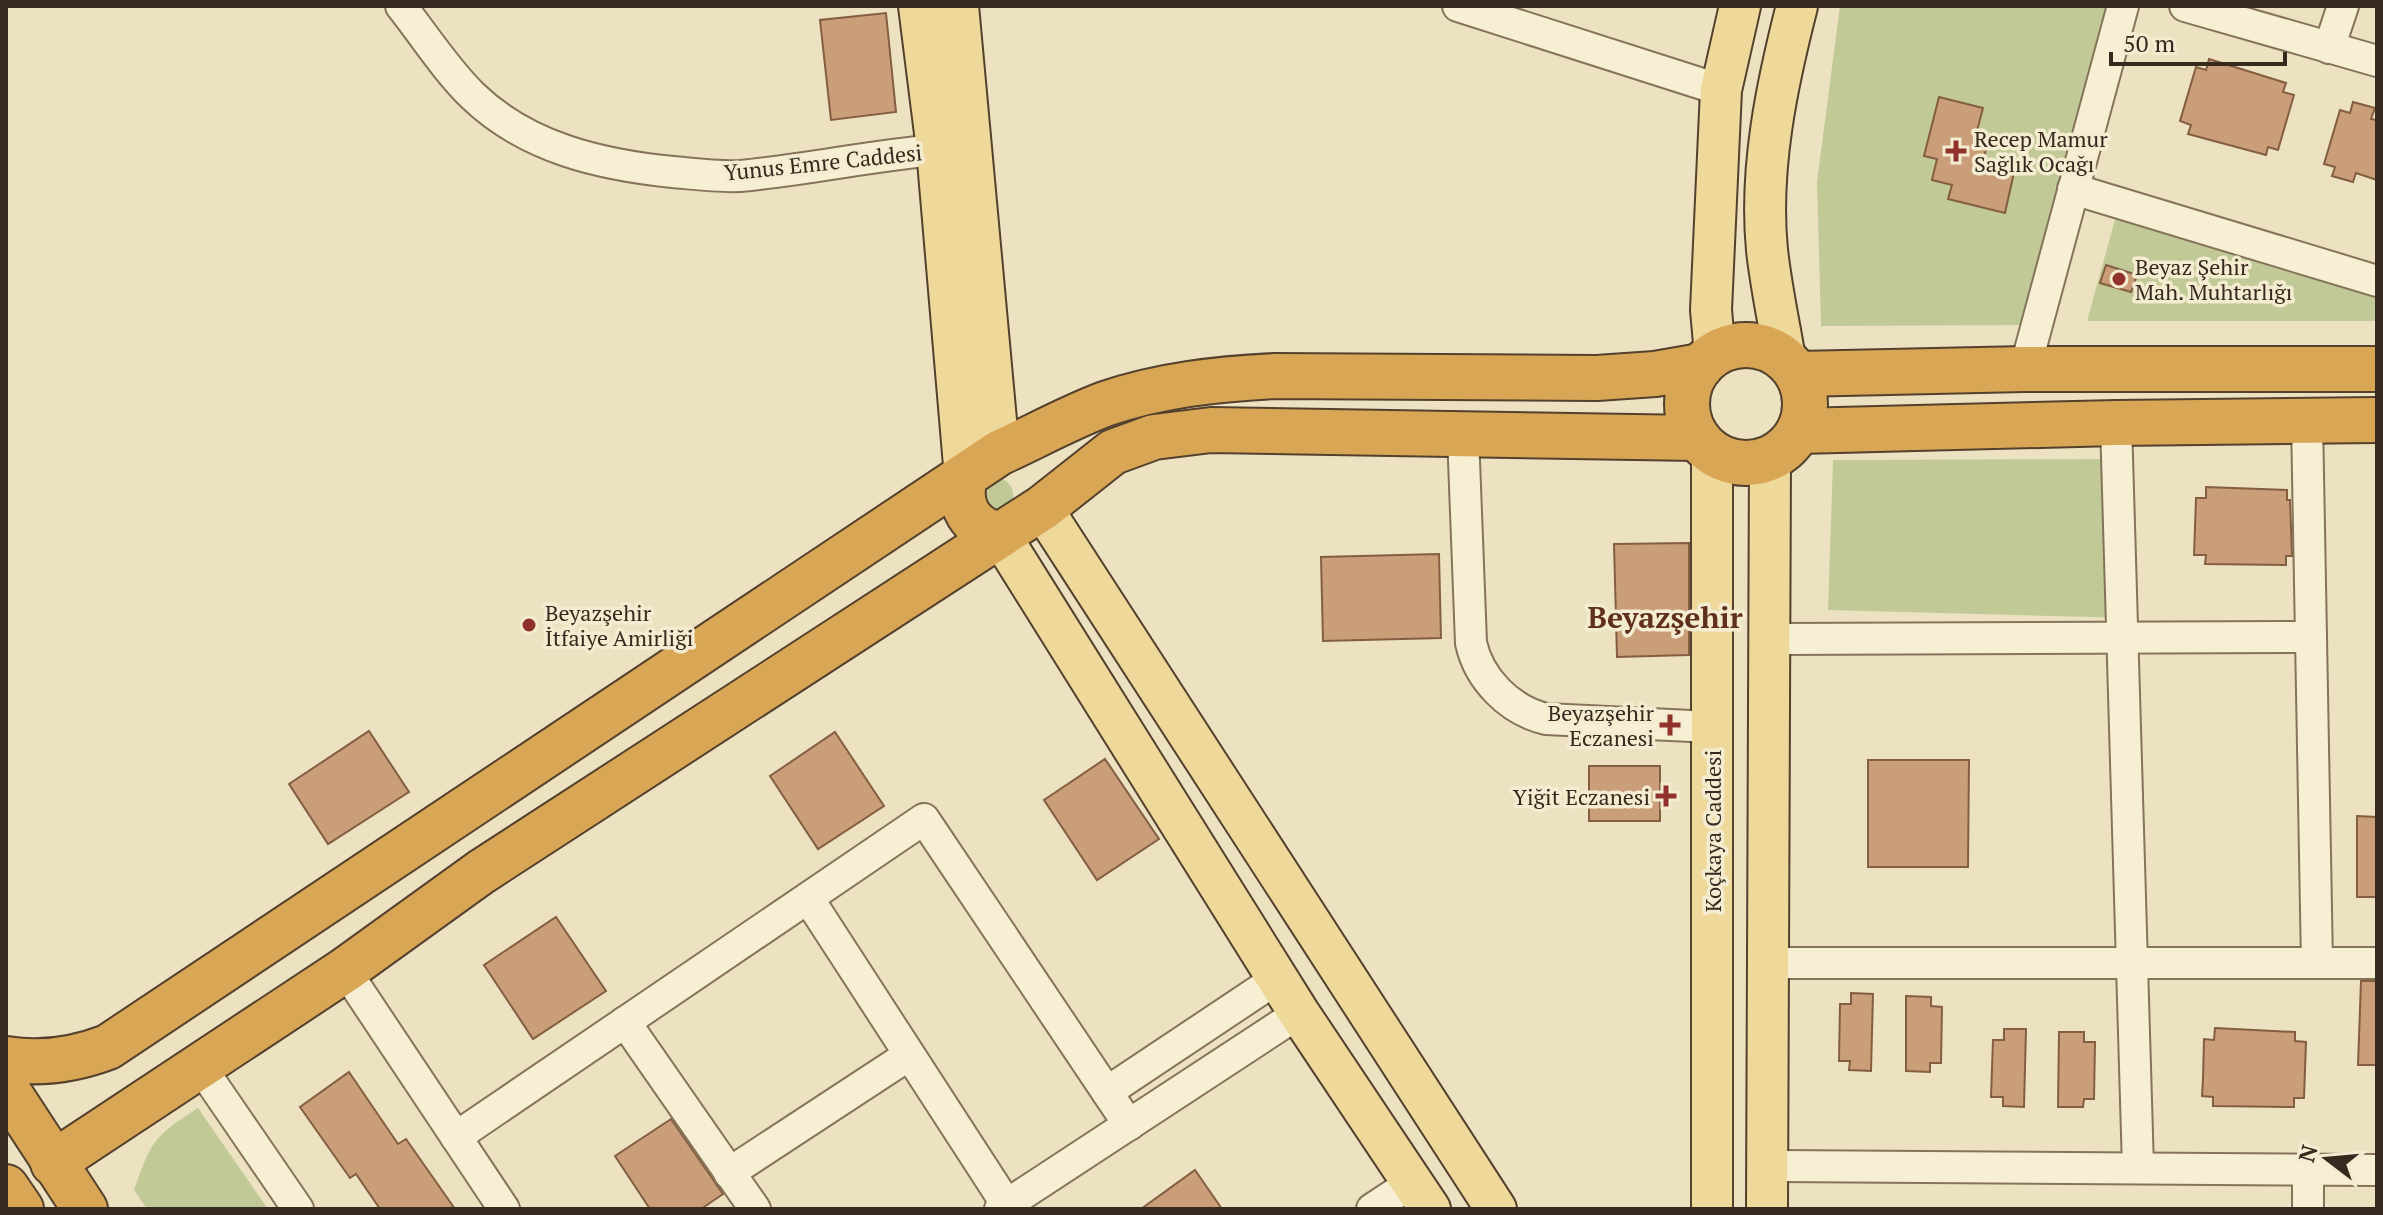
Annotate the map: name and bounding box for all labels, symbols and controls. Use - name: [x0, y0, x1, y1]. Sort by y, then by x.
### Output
- scale bar: [2111, 16, 2285, 66]
- text: 50 m: [2123, 27, 2175, 59]
- place label: Recep Mamur Sağlık Ocağı: [1974, 124, 2108, 178]
- street label: Yunus Emre Caddesi: [722, 137, 924, 187]
- marker: Recep Mamur Sağlık Ocağı: [1945, 140, 1967, 162]
- place label: Beyaz Şehir Mah. Muhtarlığı: [2135, 252, 2292, 306]
- marker: Beyaz Şehir Mah. Muhtarlığı: [2110, 270, 2128, 288]
- district label: Beyazşehir: [1587, 597, 1743, 637]
- place label: Beyazşehir İtfaiye Amirliği: [545, 598, 693, 652]
- marker: Beyazşehir İtfaiye Amirliği: [520, 616, 538, 634]
- place label: Beyazşehir Eczanesi: [1548, 698, 1655, 752]
- marker: Beyazşehir Eczanesi: [1661, 716, 1679, 734]
- street label: Koçkaya Caddesi: [1698, 750, 1727, 912]
- place label: Yiğit Eczanesi: [1513, 782, 1650, 811]
- marker: Yiğit Eczanesi: [1657, 787, 1675, 805]
- north arrow: [2287, 1119, 2367, 1199]
- text: N: [2291, 1141, 2324, 1165]

